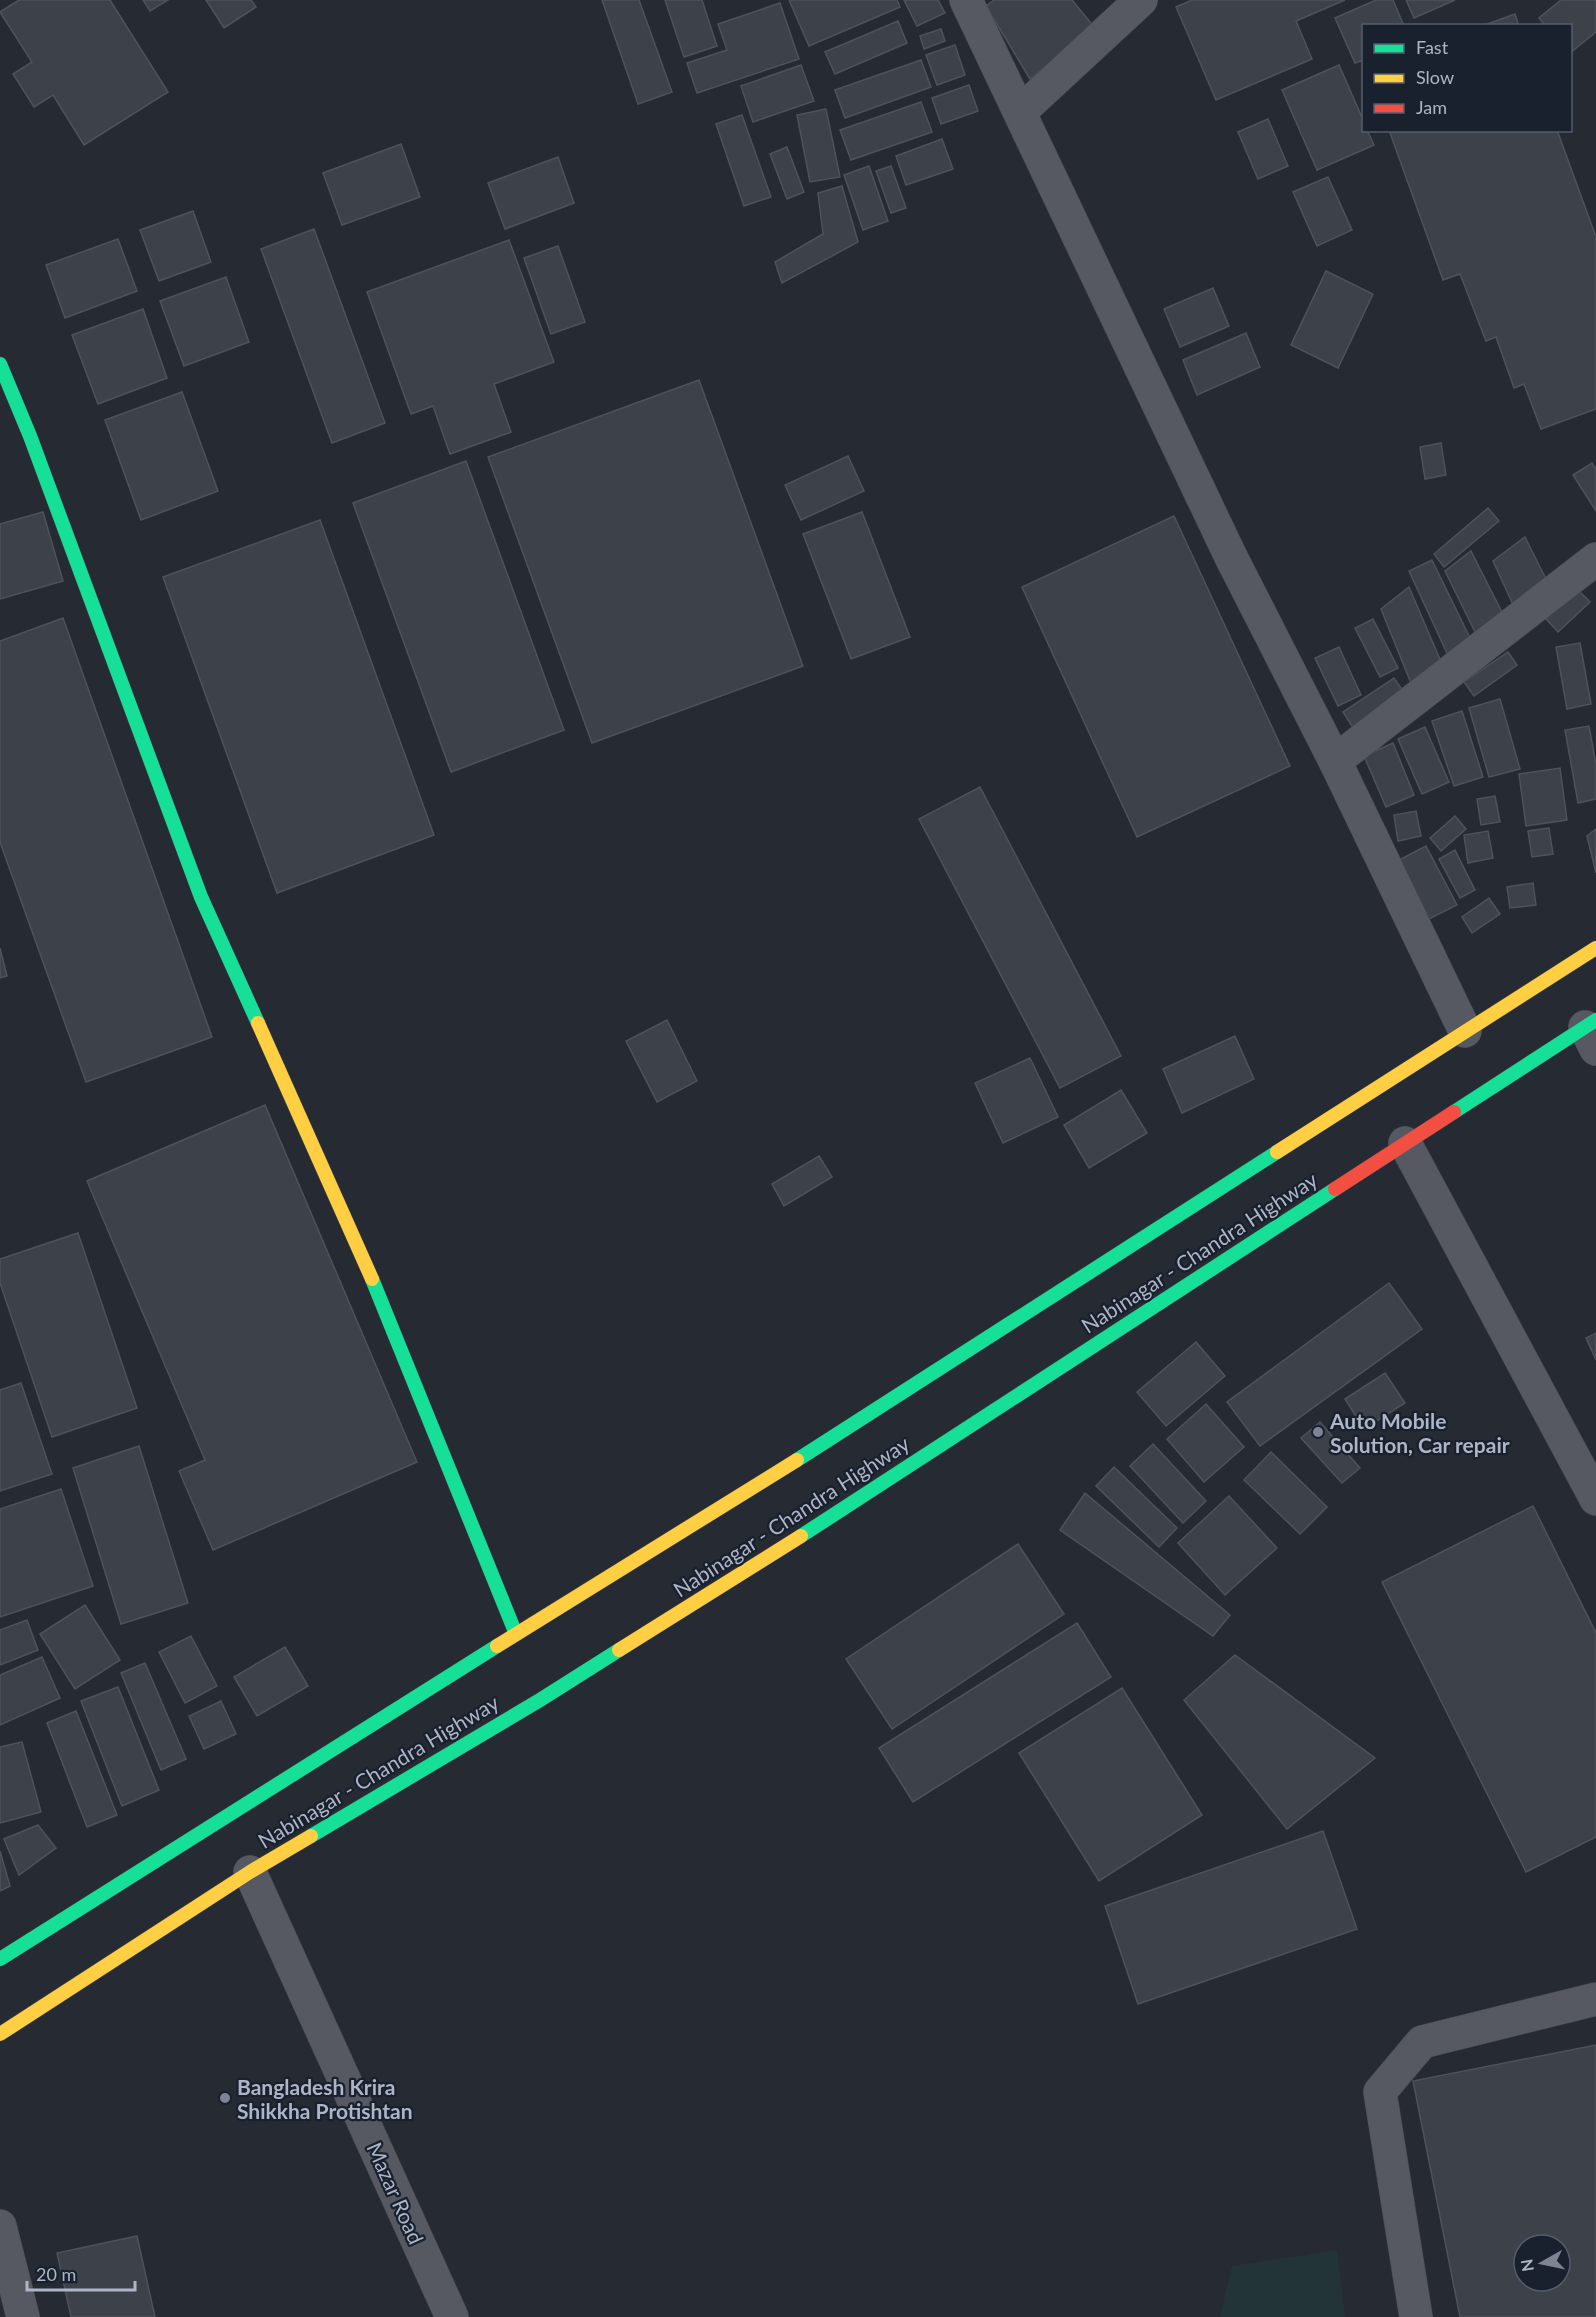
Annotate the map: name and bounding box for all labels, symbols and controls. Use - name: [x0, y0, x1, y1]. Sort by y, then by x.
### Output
- legend: [1362, 24, 1572, 132]
- text: Fast: [1416, 36, 1449, 58]
- text: Slow: [1416, 66, 1454, 88]
- text: Jam: [1416, 96, 1447, 118]
- street label: Nabinagar - Chandra Highway: [1076, 1166, 1322, 1338]
- place label: Auto Mobile Solution, Car repair: [1329, 1408, 1510, 1457]
- marker: Auto Mobile Solution, Car repair: [1311, 1425, 1325, 1439]
- street label: Nabinagar - Chandra Highway: [668, 1430, 914, 1602]
- street label: Nabinagar - Chandra Highway: [253, 1689, 503, 1853]
- place label: Bangladesh Krira Shikkha Protishtan: [237, 2074, 413, 2123]
- marker: Bangladesh Krira Shikkha Protishtan: [218, 2091, 232, 2105]
- street label: Mazar Road: [362, 2138, 430, 2248]
- north arrow: [1512, 2233, 1572, 2293]
- scale bar: [27, 2254, 135, 2292]
- text: N: [1516, 2258, 1537, 2273]
- text: 20 m: [36, 2263, 76, 2285]

